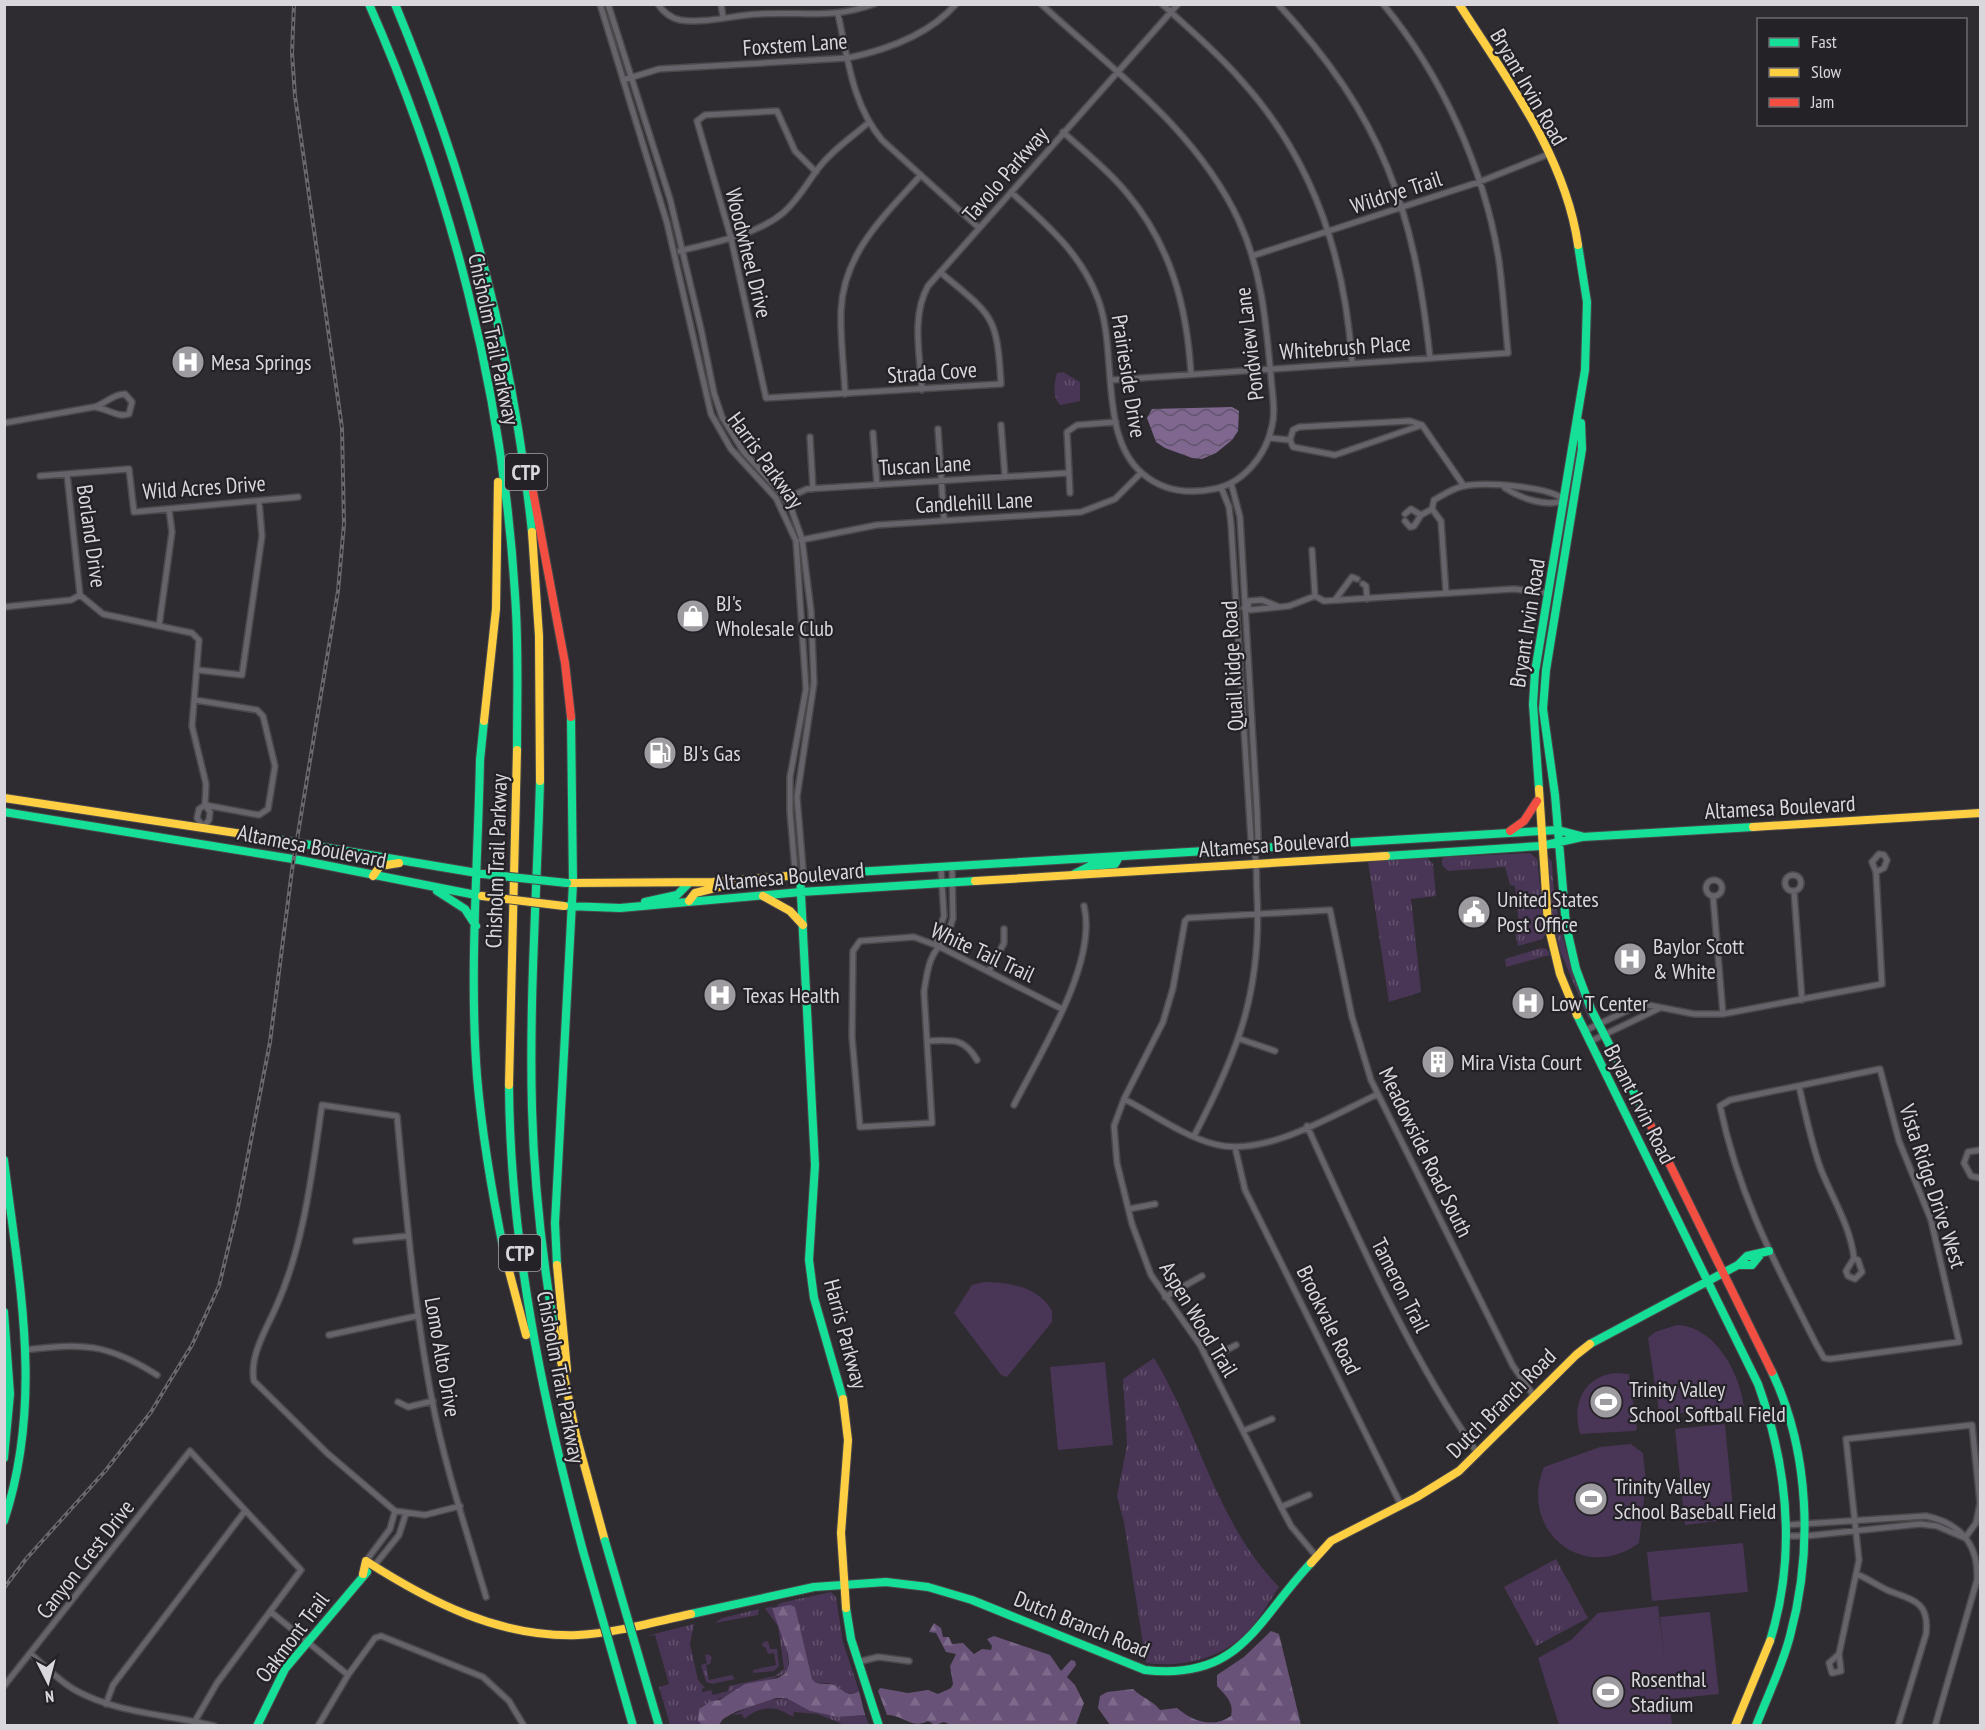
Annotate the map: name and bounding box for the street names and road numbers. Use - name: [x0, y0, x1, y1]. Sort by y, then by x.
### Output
- street label: Bryant Irvin Road: [1484, 24, 1574, 150]
- street label: Foxstem Lane: [742, 26, 848, 62]
- street label: Tavolo Parkway: [956, 120, 1054, 227]
- street label: Wildrye Trail: [1347, 164, 1446, 220]
- street label: Woodwheel Drive: [719, 185, 779, 321]
- street label: Chisholm Trail Parkway: [462, 251, 526, 428]
- street label: Pondview Lane: [1228, 286, 1270, 402]
- street label: Prairieside Drive: [1105, 312, 1153, 440]
- street label: Whitebrush Place: [1278, 328, 1412, 366]
- street label: Strada Cove: [886, 355, 978, 389]
- street label: Harris Parkway: [722, 406, 811, 514]
- street label: Tuscan Lane: [878, 449, 972, 481]
- road number: CTP: [505, 454, 547, 490]
- street label: Wild Acres Drive: [141, 469, 267, 505]
- street label: Borland Drive: [71, 483, 113, 589]
- street label: Candlehill Lane: [914, 485, 1034, 519]
- street label: Bryant Irvin Road: [1503, 557, 1551, 689]
- street label: Quail Ridge Road: [1215, 600, 1249, 732]
- street label: Chisholm Trail Parkway: [479, 772, 513, 949]
- street label: Altamesa Boulevard: [1704, 789, 1856, 825]
- street label: Altamesa Boulevard: [235, 818, 389, 874]
- street label: Altamesa Boulevard: [1198, 825, 1350, 863]
- street label: Altamesa Boulevard: [713, 855, 865, 897]
- street label: White Tail Trail: [926, 916, 1040, 989]
- street label: Bryant Irvin Road: [1598, 1040, 1682, 1168]
- street label: Meadowside Road South: [1373, 1062, 1479, 1242]
- street label: Vista Ridge Drive West: [1893, 1099, 1973, 1272]
- street label: Tameron Trail: [1365, 1233, 1437, 1338]
- road number: CTP: [499, 1235, 541, 1271]
- street label: Aspen Wood Trail: [1154, 1256, 1245, 1383]
- street label: Brookvale Road: [1291, 1261, 1367, 1379]
- street label: Harris Parkway: [818, 1276, 874, 1393]
- street label: Chisholm Trail Parkway: [531, 1289, 592, 1466]
- street label: Lomo Alto Drive: [419, 1295, 467, 1419]
- street label: Dutch Branch Road: [1440, 1342, 1562, 1464]
- street label: Canyon Crest Drive: [30, 1494, 140, 1624]
- street label: Dutch Branch Road: [1010, 1584, 1154, 1664]
- street label: Oakmont Trail: [249, 1586, 336, 1688]

